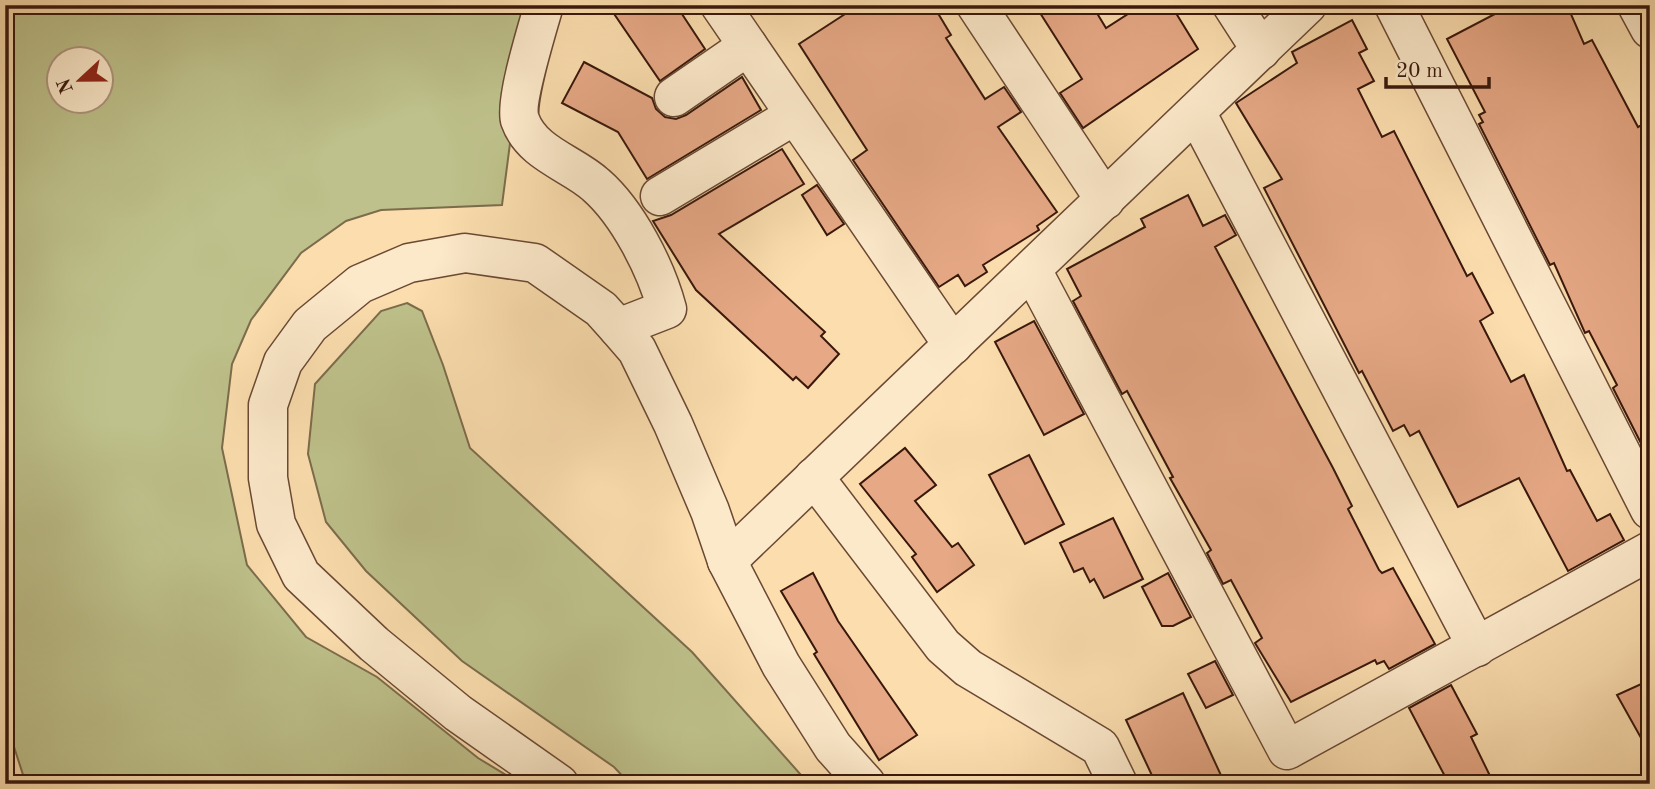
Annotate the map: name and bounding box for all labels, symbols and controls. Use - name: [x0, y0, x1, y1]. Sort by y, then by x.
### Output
- north arrow: [46, 46, 116, 116]
- scale bar: [1386, 46, 1489, 90]
- text: 20 m: [1396, 61, 1443, 82]
- text: N: [55, 75, 78, 96]

